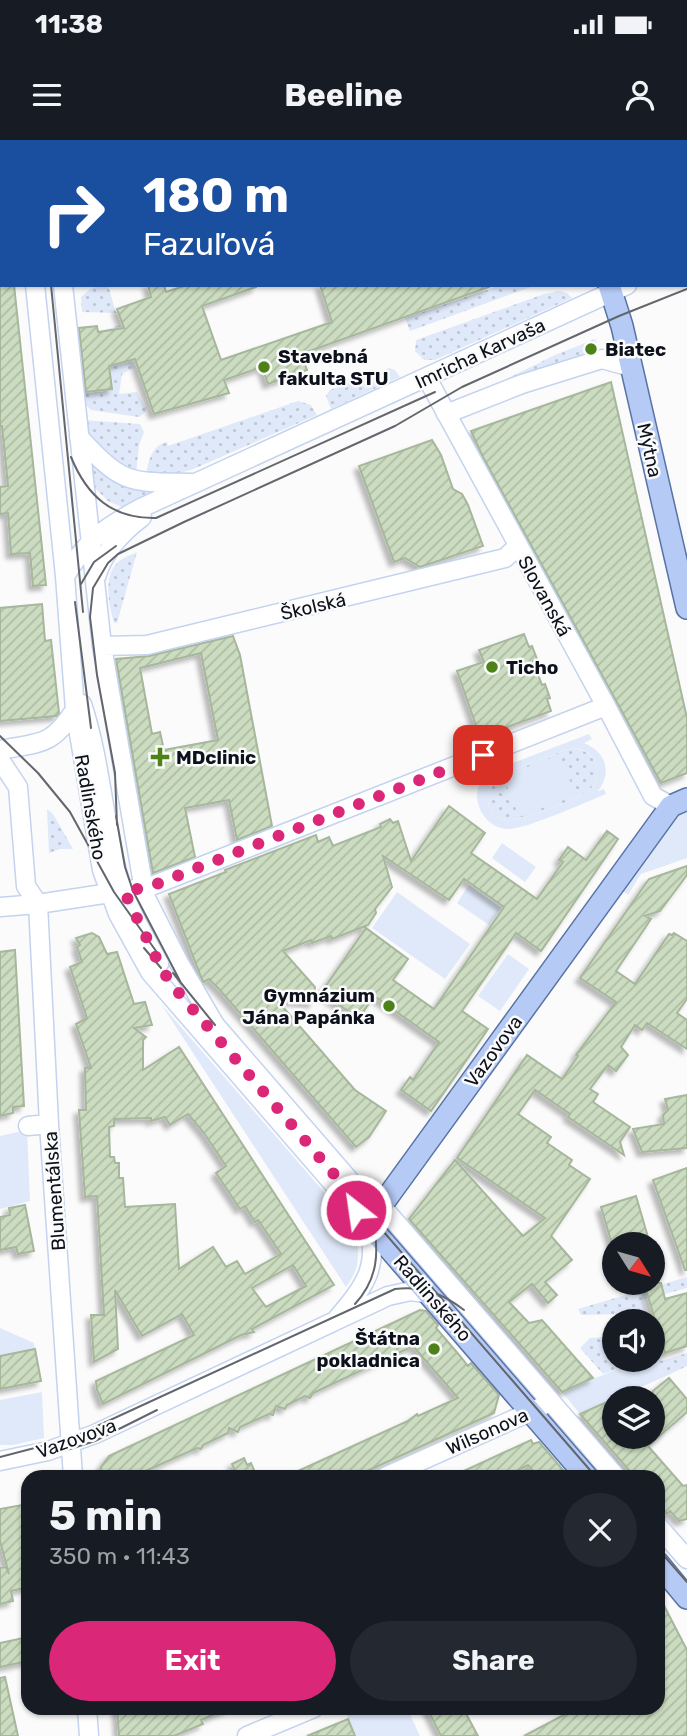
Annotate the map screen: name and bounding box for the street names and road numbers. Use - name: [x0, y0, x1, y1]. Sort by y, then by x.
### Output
- street label: Imricha Karvaša: [411, 313, 549, 394]
- street label: Mýtna: [632, 421, 667, 480]
- street label: Slovanská: [513, 552, 576, 641]
- street label: Školská: [278, 588, 348, 625]
- street label: Radlinského: [70, 752, 111, 862]
- street label: Vazovova: [460, 1011, 527, 1092]
- street label: Blumentálska: [39, 1130, 70, 1252]
- street label: Radlinského: [389, 1250, 476, 1346]
- street label: Wilsonova: [442, 1403, 532, 1460]
- street label: Vazovova: [33, 1413, 119, 1464]

